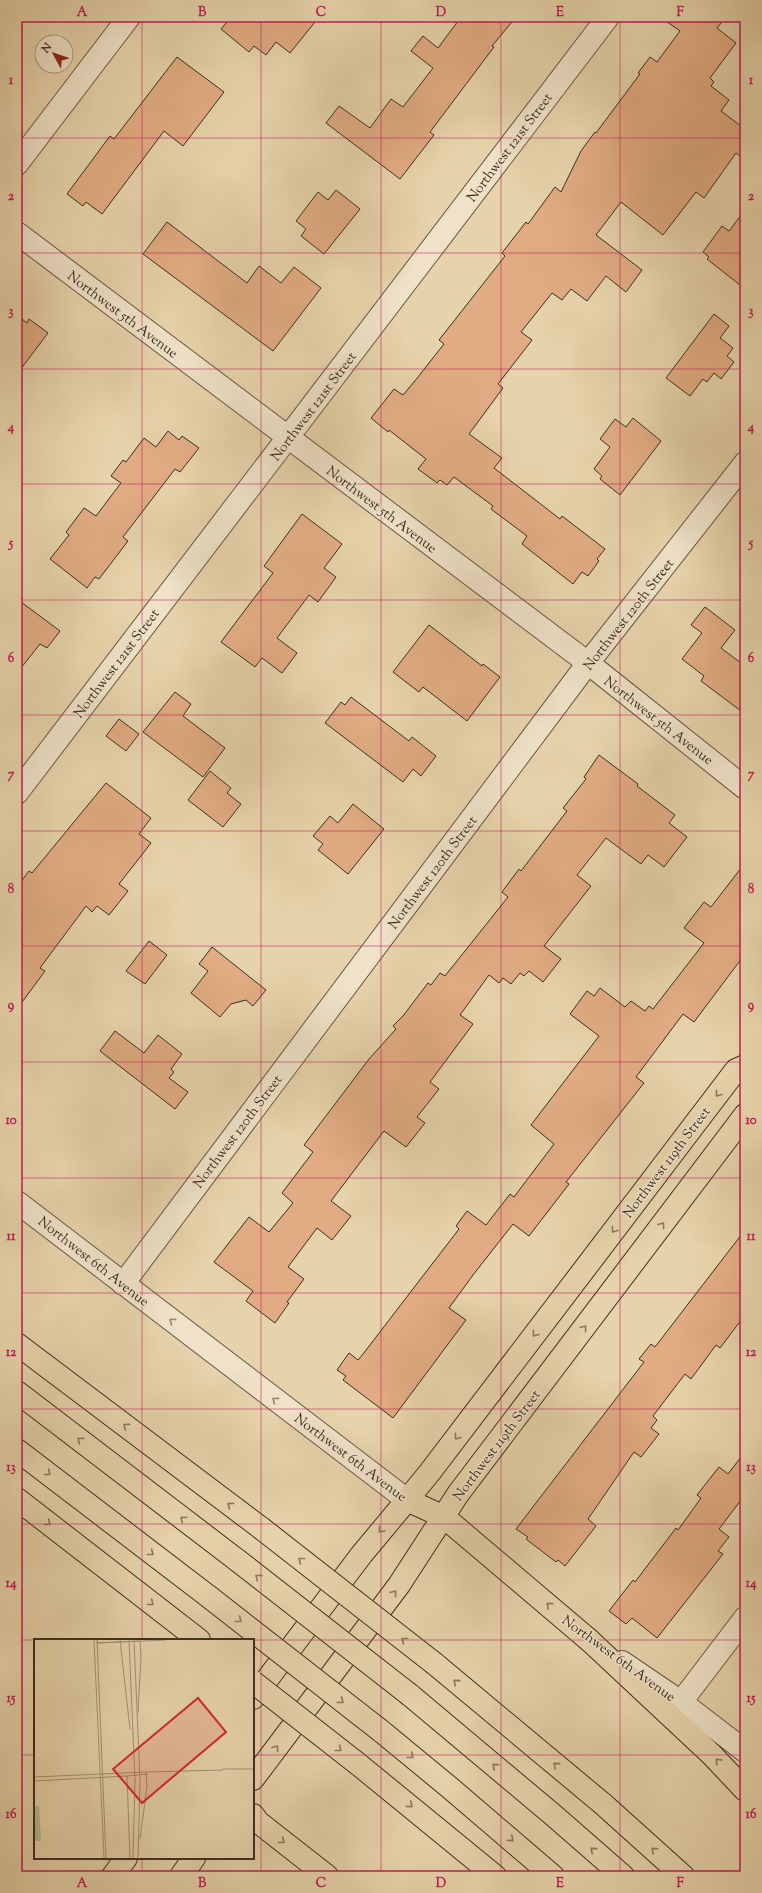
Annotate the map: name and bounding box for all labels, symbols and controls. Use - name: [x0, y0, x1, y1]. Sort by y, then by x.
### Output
- text: A: [77, 4, 88, 22]
- text: B: [198, 4, 207, 22]
- text: C: [316, 4, 326, 22]
- text: D: [436, 4, 446, 22]
- text: E: [556, 4, 564, 22]
- text: F: [676, 4, 684, 22]
- north arrow: [34, 34, 74, 74]
- text: N: [38, 40, 56, 57]
- text: 1: [9, 72, 14, 90]
- text: 1: [749, 72, 754, 90]
- street label: Northwest 121st Street: [463, 89, 558, 207]
- text: 2: [8, 188, 15, 206]
- text: 2: [748, 188, 755, 206]
- street label: Northwest 5th Avenue: [62, 267, 181, 364]
- text: 3: [8, 303, 14, 321]
- text: 3: [748, 303, 754, 321]
- street label: Northwest 121st Street: [267, 348, 362, 466]
- text: 4: [7, 419, 15, 437]
- text: 4: [747, 419, 755, 437]
- street label: Northwest 5th Avenue: [321, 462, 440, 559]
- text: 5: [8, 535, 14, 553]
- text: 5: [748, 535, 754, 553]
- street label: Northwest 120th Street: [579, 555, 680, 676]
- street label: Northwest 121st Street: [70, 605, 165, 723]
- text: 6: [8, 650, 15, 668]
- text: 6: [748, 650, 755, 668]
- street label: Northwest 5th Avenue: [599, 672, 717, 771]
- text: 7: [8, 766, 15, 784]
- text: 7: [748, 766, 755, 784]
- street label: Northwest 120th Street: [384, 812, 483, 934]
- text: 8: [8, 881, 15, 899]
- text: 8: [748, 881, 755, 899]
- text: 9: [8, 997, 15, 1015]
- text: 9: [748, 997, 755, 1015]
- street label: Northwest 120th Street: [189, 1071, 288, 1193]
- one-way arrow: [716, 1089, 723, 1096]
- street label: Northwest 119th Street: [619, 1103, 716, 1223]
- text: 10: [5, 1112, 17, 1130]
- text: 10: [745, 1112, 757, 1130]
- street label: Northwest 6th Avenue: [33, 1213, 153, 1312]
- one-way arrow: [657, 1222, 664, 1229]
- one-way arrow: [612, 1226, 619, 1233]
- text: 11: [7, 1228, 16, 1246]
- text: 11: [747, 1228, 756, 1246]
- one-way arrow: [169, 1319, 176, 1326]
- one-way arrow: [579, 1326, 586, 1333]
- one-way arrow: [533, 1329, 540, 1336]
- text: 12: [6, 1344, 17, 1362]
- text: 12: [746, 1344, 757, 1362]
- street label: Northwest 119th Street: [449, 1386, 546, 1506]
- one-way arrow: [273, 1398, 280, 1405]
- street label: Northwest 6th Avenue: [289, 1410, 410, 1508]
- one-way arrow: [124, 1424, 131, 1431]
- one-way arrow: [454, 1433, 461, 1440]
- one-way arrow: [78, 1438, 85, 1445]
- text: 13: [6, 1459, 16, 1477]
- text: 13: [746, 1459, 756, 1477]
- one-way arrow: [43, 1469, 50, 1476]
- one-way arrow: [227, 1502, 234, 1509]
- one-way arrow: [181, 1517, 188, 1524]
- one-way arrow: [43, 1518, 50, 1525]
- one-way arrow: [379, 1525, 386, 1533]
- one-way arrow: [147, 1548, 154, 1555]
- one-way arrow: [299, 1557, 306, 1564]
- one-way arrow: [255, 1574, 262, 1581]
- text: 14: [6, 1575, 17, 1593]
- text: 14: [746, 1575, 757, 1593]
- one-way arrow: [389, 1590, 396, 1597]
- one-way arrow: [146, 1598, 153, 1605]
- one-way arrow: [546, 1603, 553, 1610]
- street label: Northwest 6th Avenue: [557, 1611, 679, 1708]
- one-way arrow: [234, 1616, 241, 1623]
- one-way arrow: [401, 1638, 408, 1645]
- inset map: [34, 1639, 254, 1859]
- one-way arrow: [453, 1679, 461, 1686]
- text: 15: [7, 1690, 16, 1708]
- text: 15: [747, 1690, 756, 1708]
- one-way arrow: [337, 1696, 344, 1703]
- one-way arrow: [334, 1744, 341, 1751]
- one-way arrow: [271, 1745, 278, 1752]
- one-way arrow: [406, 1751, 414, 1758]
- one-way arrow: [716, 1758, 723, 1766]
- one-way arrow: [553, 1762, 560, 1769]
- one-way arrow: [492, 1763, 499, 1770]
- one-way arrow: [406, 1801, 413, 1808]
- text: 16: [6, 1806, 17, 1824]
- text: 16: [746, 1806, 757, 1824]
- one-way arrow: [506, 1835, 514, 1842]
- one-way arrow: [277, 1836, 284, 1843]
- one-way arrow: [651, 1847, 659, 1855]
- one-way arrow: [591, 1848, 598, 1855]
- text: A: [77, 1875, 88, 1893]
- text: B: [198, 1875, 207, 1893]
- text: C: [316, 1875, 326, 1893]
- text: D: [436, 1875, 446, 1893]
- text: E: [556, 1875, 564, 1893]
- text: F: [676, 1875, 684, 1893]

